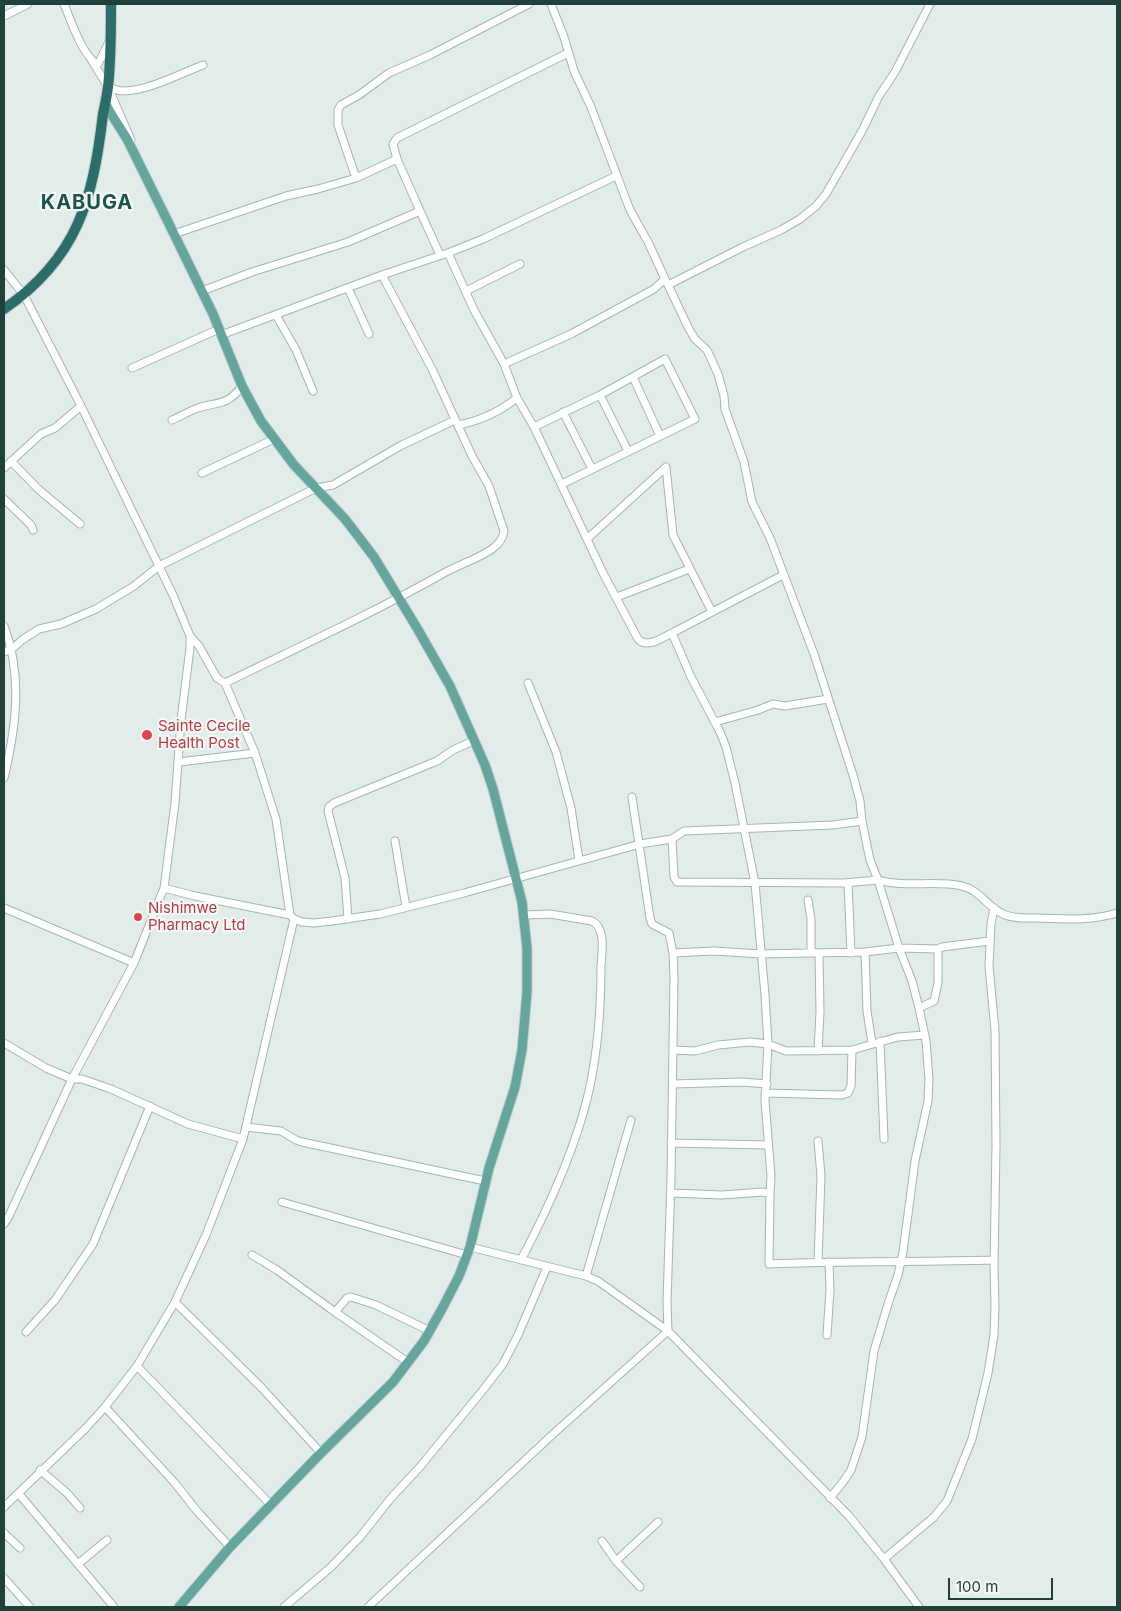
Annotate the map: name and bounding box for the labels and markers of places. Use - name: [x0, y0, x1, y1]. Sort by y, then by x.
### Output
- place label: Sainte Cecile Health Post: [158, 717, 251, 752]
- marker: Sainte Cecile Health Post: [140, 728, 154, 742]
- place label: Nishimwe Pharmacy Ltd: [148, 899, 245, 934]
- marker: Nishimwe Pharmacy Ltd: [132, 911, 144, 923]

